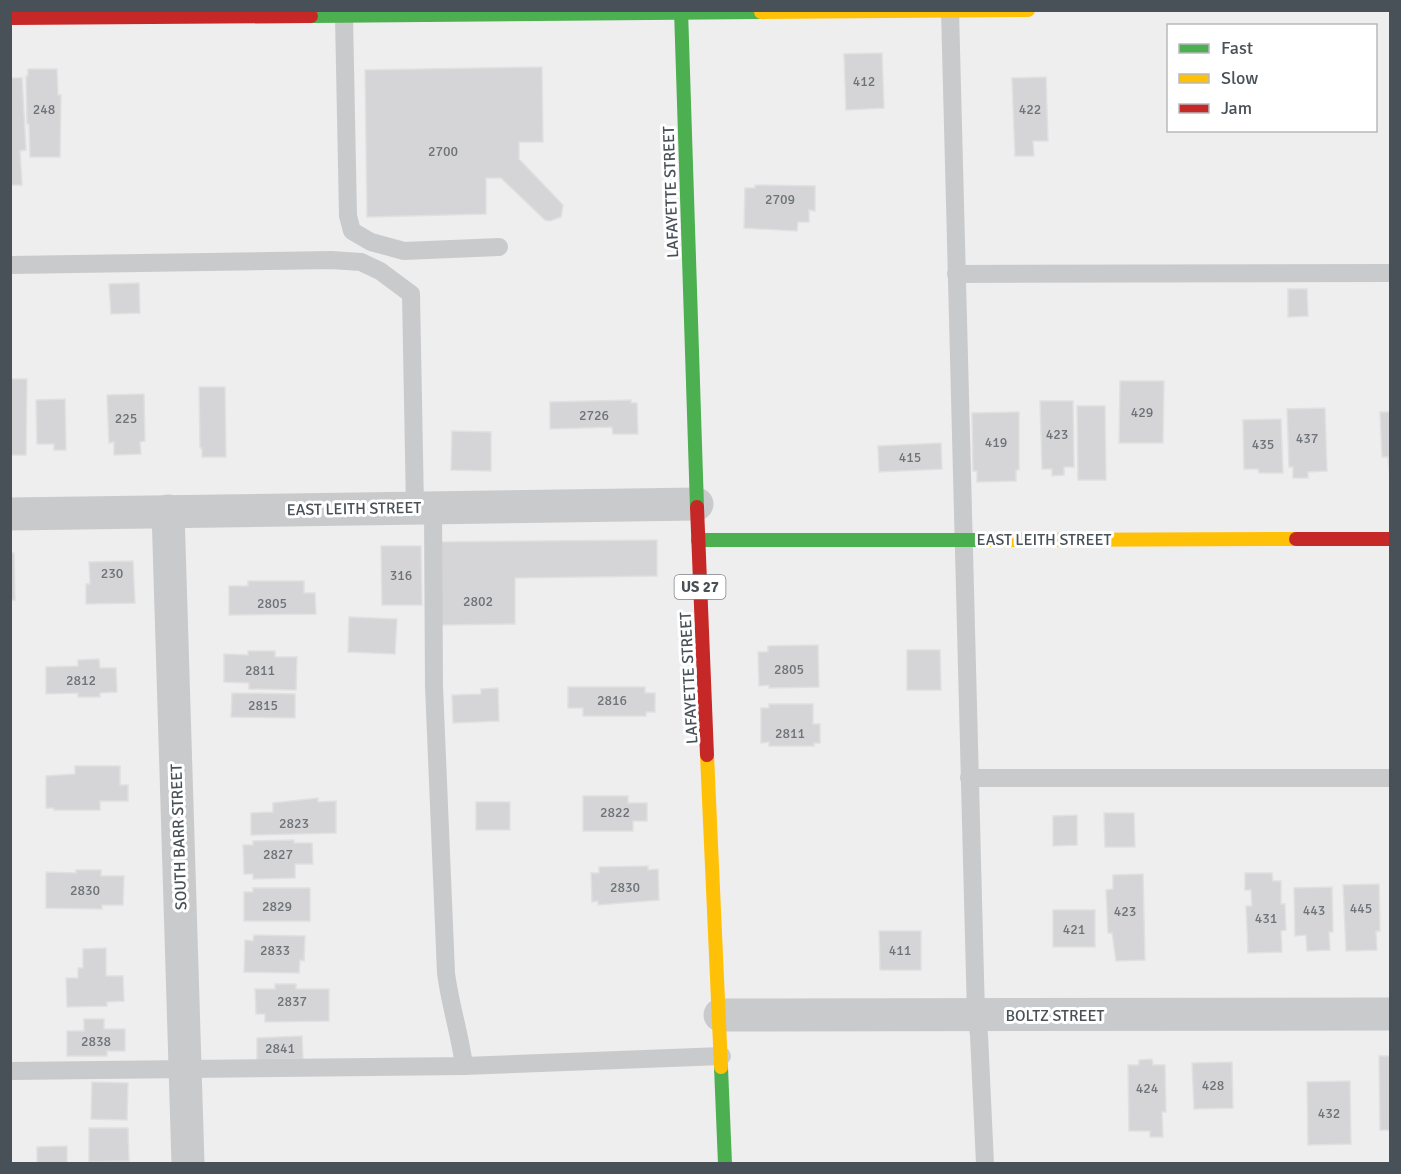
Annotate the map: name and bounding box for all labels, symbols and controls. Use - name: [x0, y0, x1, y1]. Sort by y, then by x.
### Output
- legend: [1167, 24, 1377, 132]
- text: Fast: [1221, 37, 1253, 59]
- text: Slow: [1221, 67, 1258, 89]
- house number: 412: [853, 73, 875, 90]
- text: Jam: [1221, 97, 1252, 119]
- house number: 248: [33, 101, 55, 118]
- house number: 422: [1019, 101, 1041, 118]
- street label: LAFAYETTE STREET: [659, 125, 683, 258]
- house number: 2700: [428, 143, 458, 160]
- house number: 2709: [765, 191, 795, 208]
- house number: 429: [1131, 404, 1153, 421]
- house number: 2726: [579, 407, 609, 424]
- house number: 225: [115, 410, 137, 427]
- house number: 423: [1046, 426, 1068, 443]
- house number: 437: [1296, 430, 1318, 447]
- house number: 419: [985, 434, 1007, 451]
- house number: 435: [1252, 436, 1274, 453]
- house number: 415: [899, 449, 921, 466]
- street label: EAST LEITH STREET: [286, 498, 422, 520]
- street label: EAST LEITH STREET: [977, 530, 1111, 550]
- house number: 230: [101, 565, 123, 582]
- house number: 316: [390, 567, 412, 584]
- road number: US 27: [674, 575, 726, 599]
- house number: 2802: [463, 593, 493, 610]
- house number: 2805: [257, 595, 287, 612]
- street label: LAFAYETTE STREET: [676, 611, 702, 744]
- house number: 2805: [774, 661, 804, 678]
- house number: 2811: [245, 662, 275, 679]
- house number: 2812: [66, 672, 96, 689]
- house number: 2816: [597, 692, 627, 709]
- house number: 2815: [248, 697, 278, 714]
- house number: 2811: [775, 725, 805, 742]
- street label: SOUTH BARR STREET: [166, 763, 192, 910]
- house number: 2822: [600, 804, 630, 821]
- house number: 2823: [279, 815, 309, 832]
- house number: 2827: [263, 846, 293, 863]
- house number: 2830: [610, 879, 640, 896]
- house number: 2830: [70, 882, 100, 899]
- house number: 2829: [262, 898, 292, 915]
- house number: 445: [1350, 900, 1372, 917]
- house number: 443: [1303, 902, 1325, 919]
- house number: 423: [1114, 903, 1136, 920]
- house number: 431: [1255, 910, 1277, 927]
- house number: 421: [1063, 921, 1085, 938]
- house number: 2833: [260, 942, 290, 959]
- house number: 411: [889, 942, 911, 959]
- house number: 2837: [277, 993, 307, 1010]
- street label: BOLTZ STREET: [1005, 1006, 1105, 1026]
- house number: 2838: [81, 1033, 111, 1050]
- house number: 2841: [265, 1040, 295, 1057]
- house number: 428: [1202, 1077, 1224, 1094]
- house number: 424: [1136, 1080, 1159, 1097]
- house number: 432: [1318, 1105, 1340, 1122]

